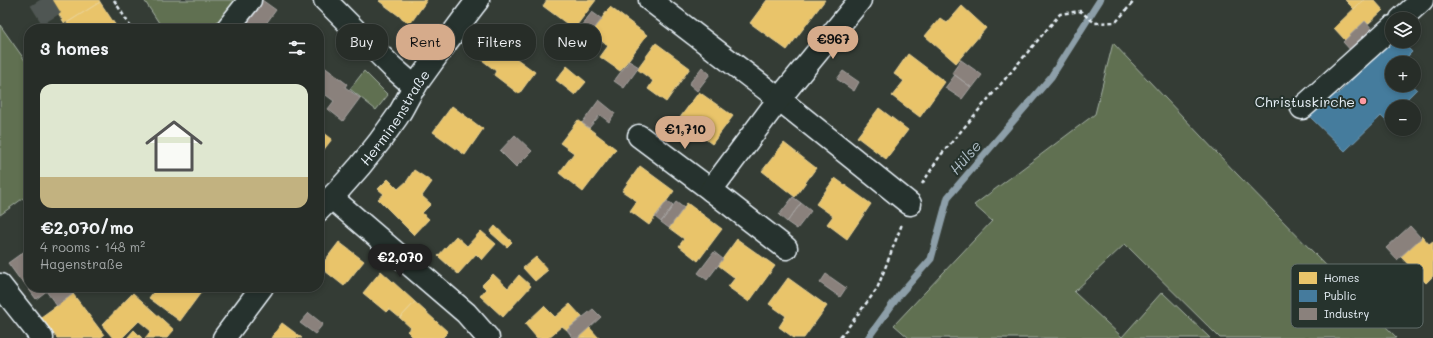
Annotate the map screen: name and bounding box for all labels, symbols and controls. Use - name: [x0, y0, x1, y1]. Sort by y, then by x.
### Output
- map controls: [1385, 12, 1421, 136]
- button: layers: [1385, 12, 1421, 48]
- chip: Buy: [336, 24, 388, 60]
- chip: Rent: [396, 24, 455, 60]
- chip: Filters: [463, 24, 536, 60]
- chip: New: [544, 24, 601, 60]
- pin: €967: [809, 26, 857, 60]
- text: €967: [816, 30, 850, 47]
- text: 3 homes: [40, 37, 109, 59]
- icon: filters: [286, 37, 308, 59]
- button: +: [1385, 56, 1421, 92]
- street label: Herminenstraße: [355, 65, 434, 169]
- place label: Christuskirche: [1255, 92, 1355, 111]
- marker: Christuskirche: [1358, 96, 1368, 106]
- button: −: [1385, 100, 1421, 136]
- icon: home: [138, 110, 210, 182]
- pin: €1,710: [652, 116, 718, 150]
- text: €1,710: [664, 120, 706, 137]
- water label: Hülse: [945, 136, 985, 178]
- text: €2,070/mo: [40, 216, 134, 238]
- text: 4 rooms · 148 m²: [40, 238, 145, 255]
- pin: €2,070: [367, 244, 433, 278]
- text: €2,070: [377, 248, 423, 265]
- text: Hagenstraße: [40, 255, 123, 272]
- legend: [1291, 264, 1423, 328]
- text: Homes: [1324, 270, 1359, 285]
- text: Public: [1324, 288, 1356, 303]
- text: Industry: [1324, 306, 1370, 321]

